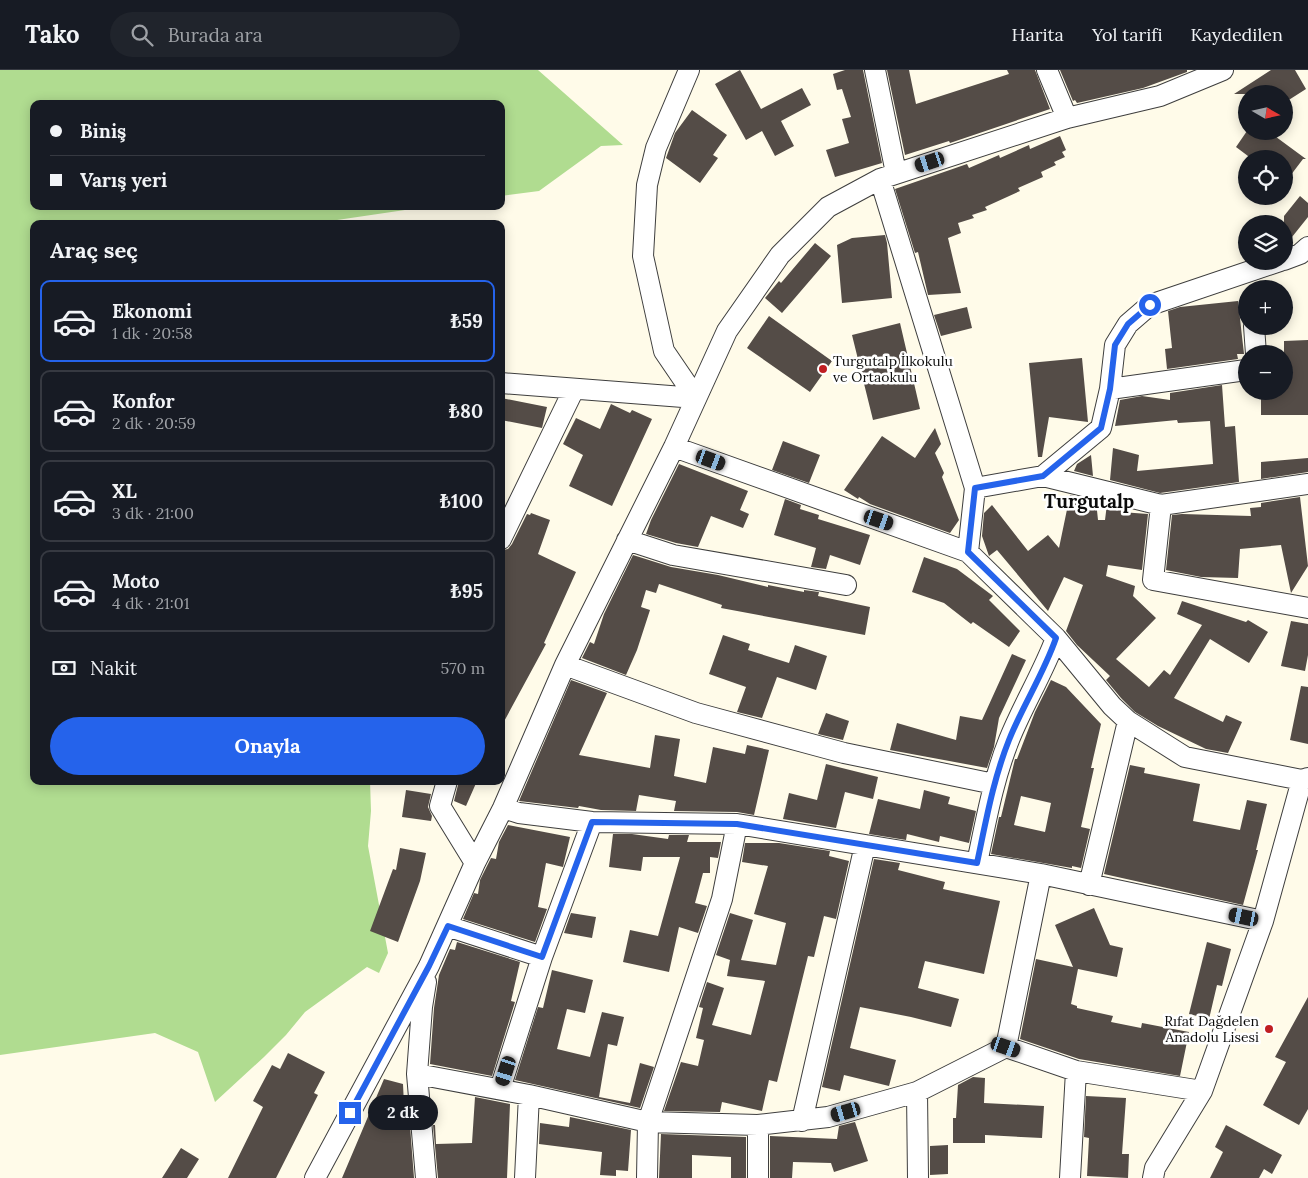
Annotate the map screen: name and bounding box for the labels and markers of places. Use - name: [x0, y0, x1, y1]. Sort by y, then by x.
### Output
- place label: Turgutalp İlkokulu ve Ortaokulu: [833, 352, 953, 386]
- marker: Turgutalp İlkokulu ve Ortaokulu: [817, 363, 829, 375]
- place label: Rıfat Dağdelen Anadolu Lisesi: [1164, 1012, 1259, 1046]
- marker: Rıfat Dağdelen Anadolu Lisesi: [1263, 1023, 1275, 1035]

